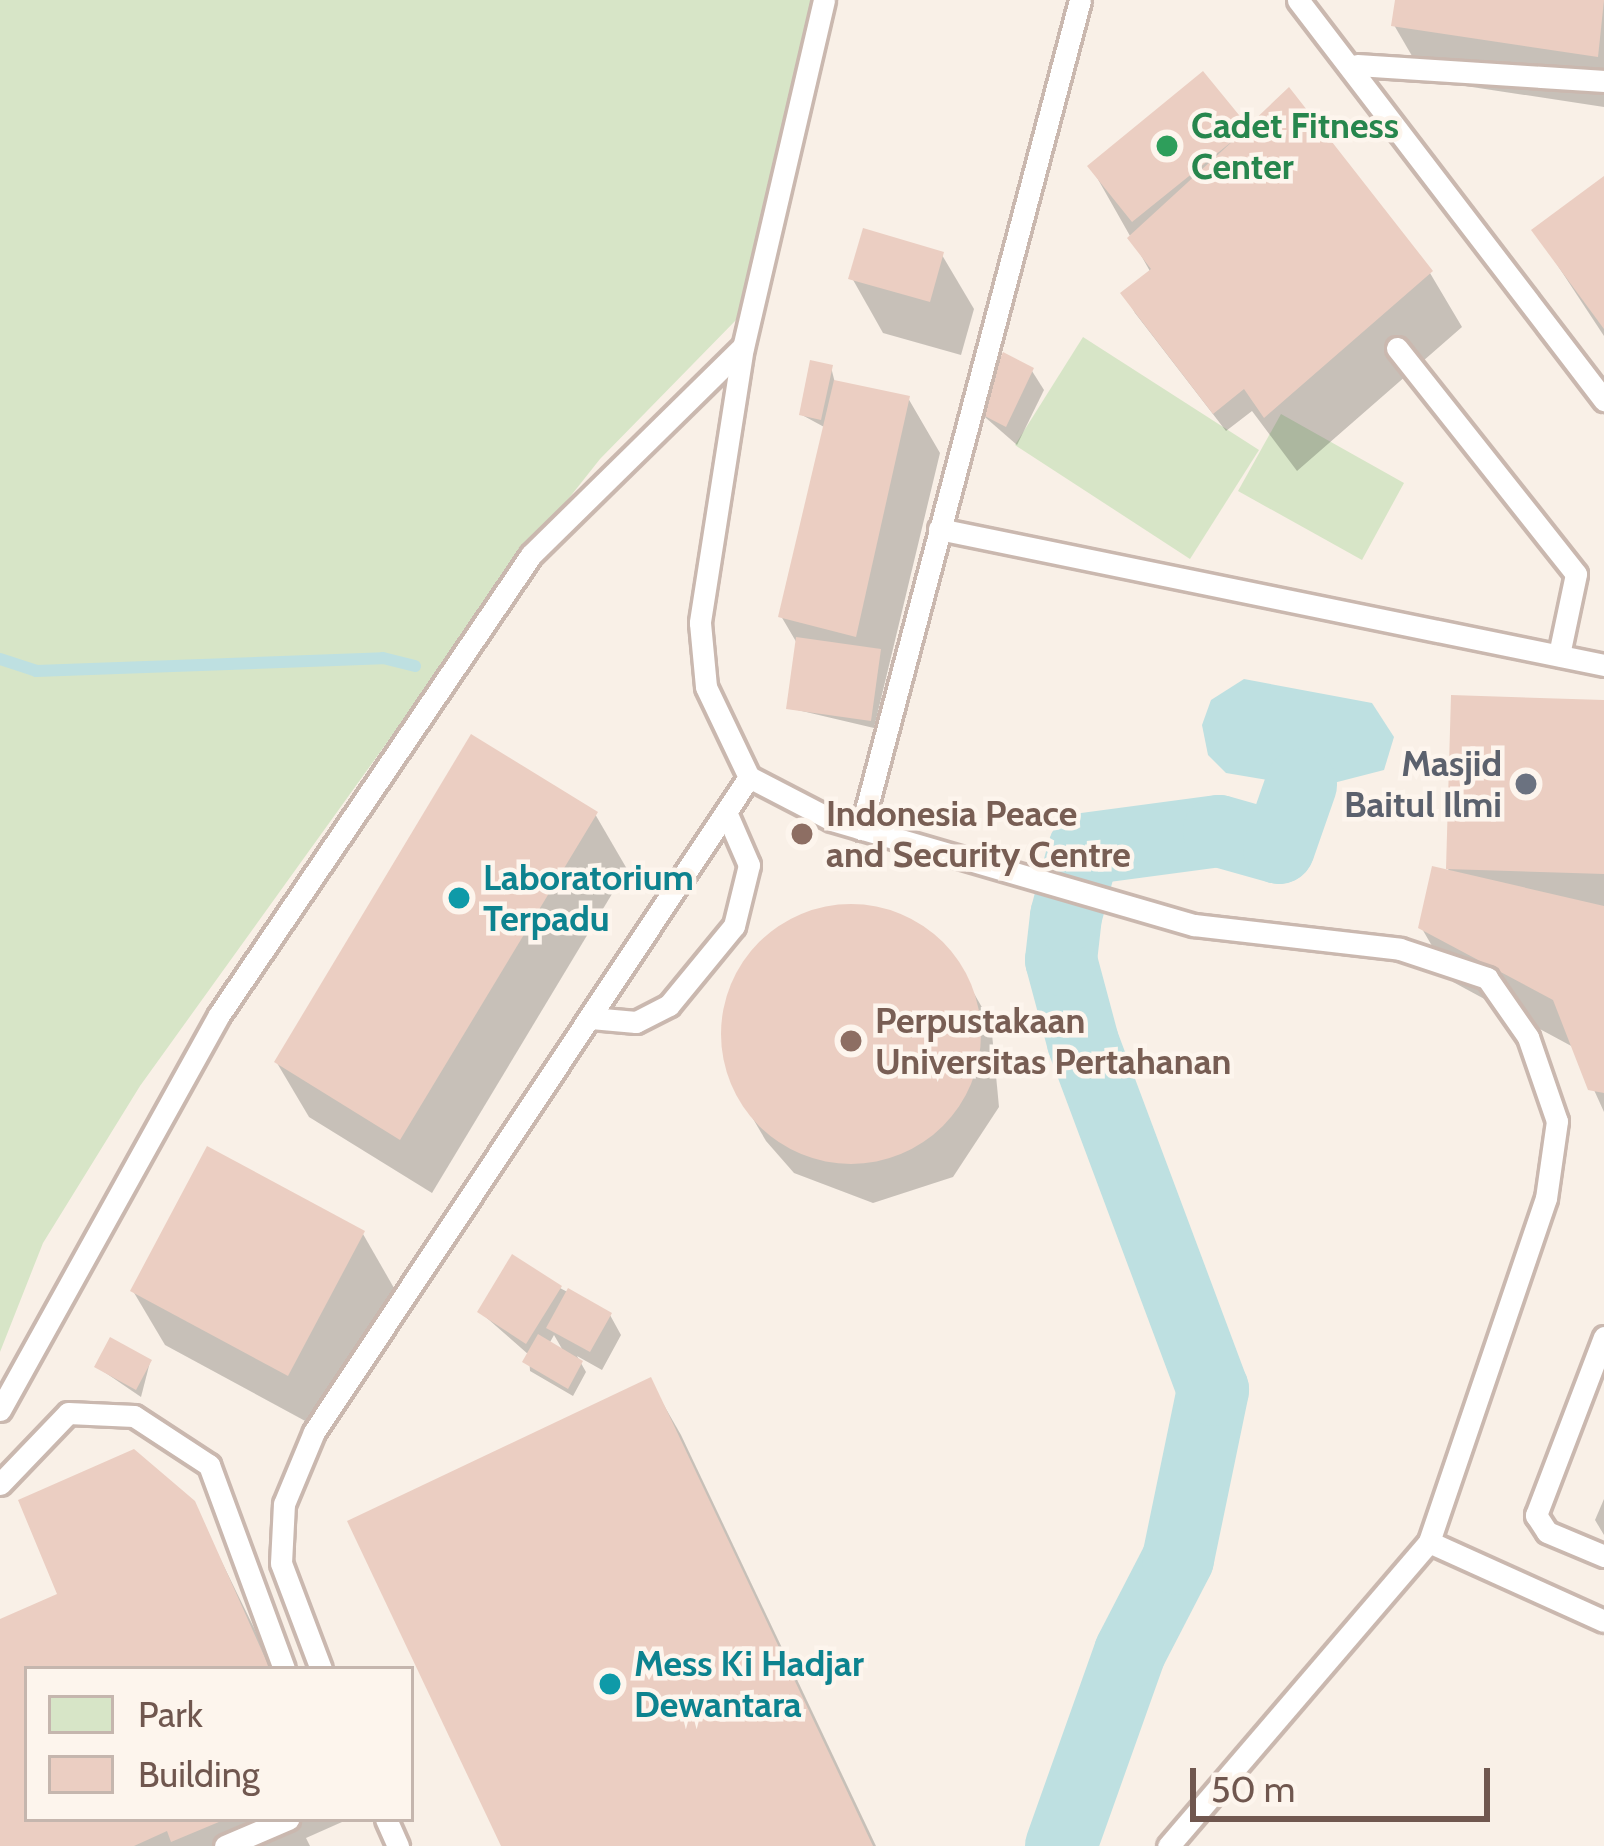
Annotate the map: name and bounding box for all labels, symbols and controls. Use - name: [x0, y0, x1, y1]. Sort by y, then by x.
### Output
- place label: Cadet Fitness Center: [1191, 103, 1399, 188]
- marker: Cadet Fitness Center: [1154, 133, 1180, 159]
- place label: Masjid Baitul Ilmi: [1344, 741, 1502, 826]
- marker: Masjid Baitul Ilmi: [1513, 771, 1539, 797]
- place label: Indonesia Peace and Security Centre: [826, 791, 1131, 876]
- marker: Indonesia Peace and Security Centre: [789, 821, 815, 847]
- place label: Laboratorium Terpadu: [483, 855, 694, 940]
- marker: Laboratorium Terpadu: [446, 885, 472, 911]
- place label: Perpustakaan Universitas Pertahanan: [875, 998, 1231, 1083]
- marker: Perpustakaan Universitas Pertahanan: [838, 1028, 864, 1054]
- place label: Mess Ki Hadjar Dewantara: [634, 1641, 864, 1726]
- legend: [24, 1666, 414, 1822]
- marker: Mess Ki Hadjar Dewantara: [597, 1671, 623, 1697]
- text: Park: [138, 1692, 203, 1736]
- scale bar: [1196, 1744, 1496, 1818]
- text: Building: [138, 1752, 260, 1796]
- text: 50 m: [1211, 1767, 1295, 1811]

